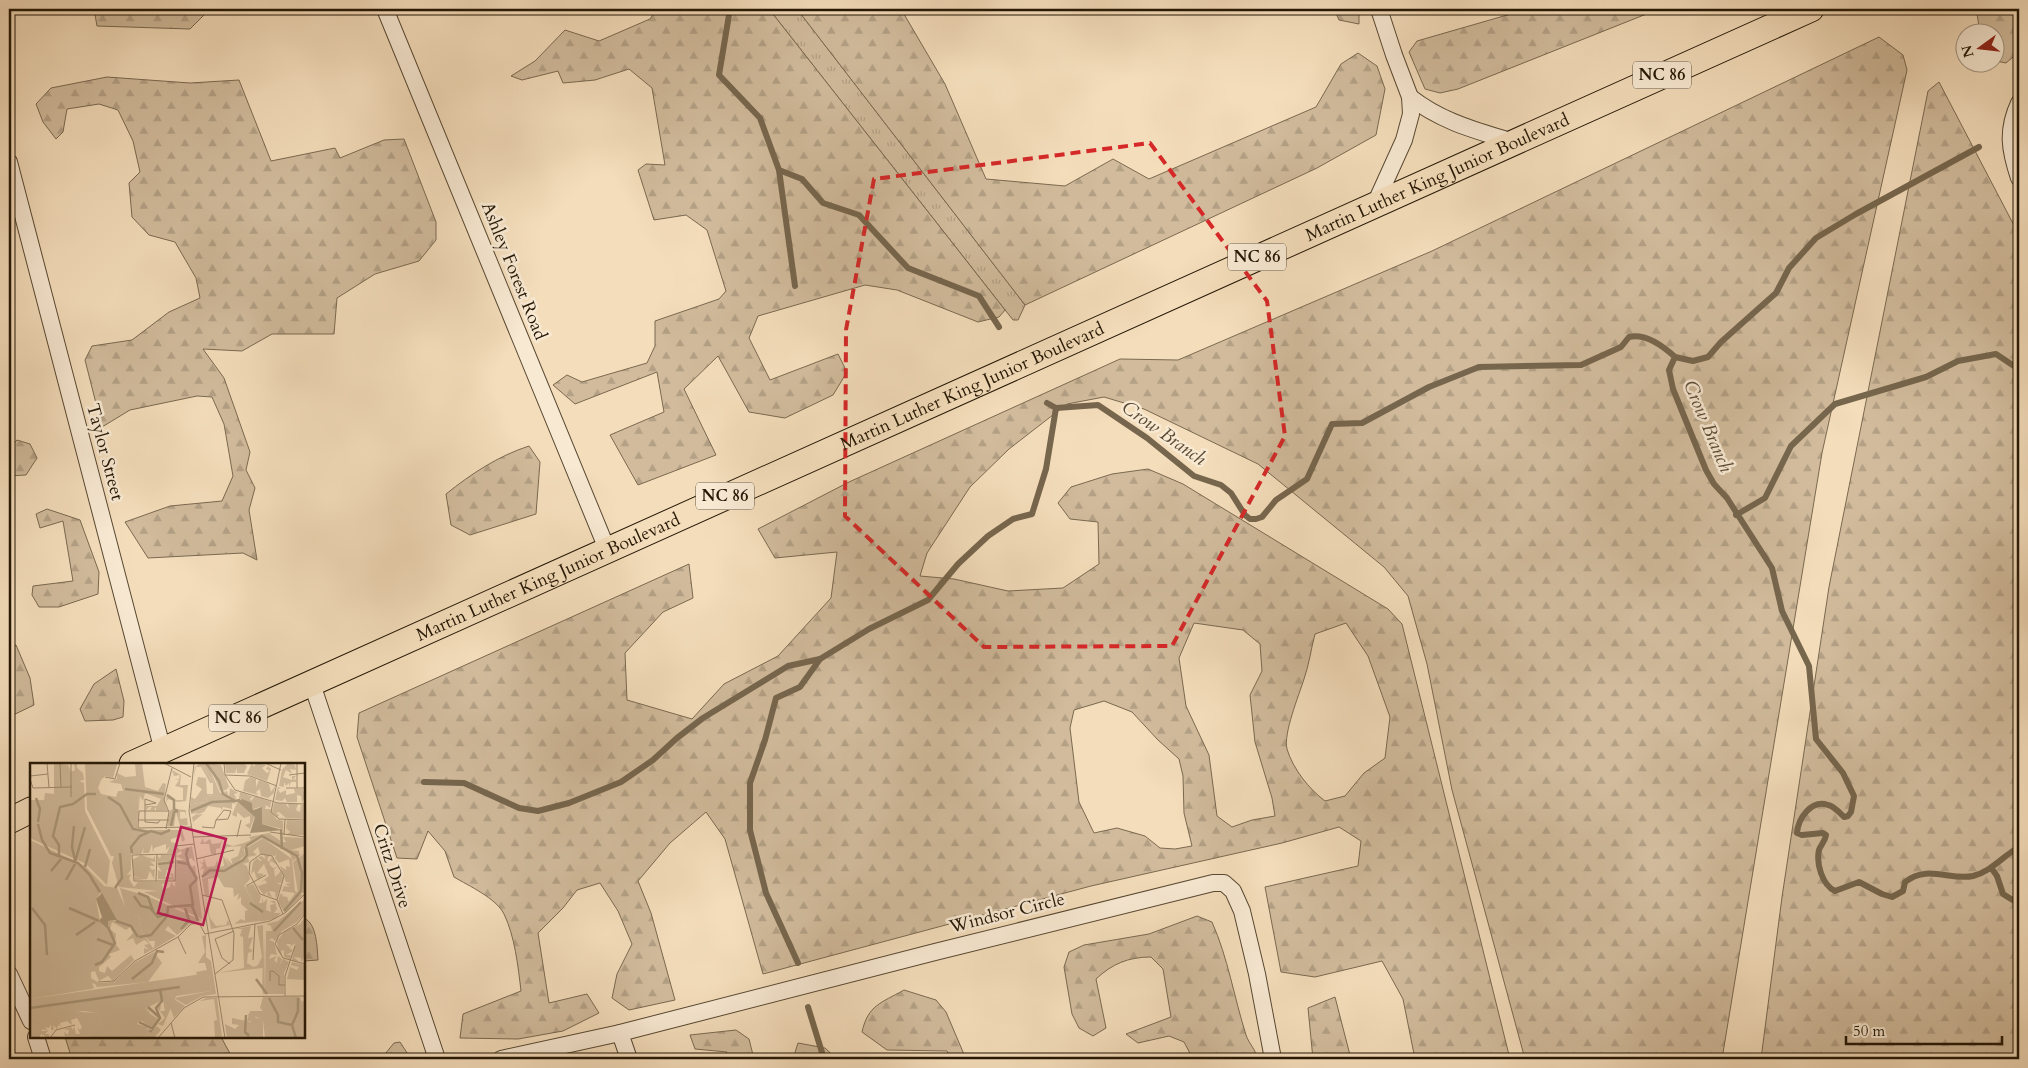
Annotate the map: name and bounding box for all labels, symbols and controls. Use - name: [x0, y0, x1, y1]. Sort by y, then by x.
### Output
- north arrow: [1956, 22, 2006, 72]
- text: N: [1957, 43, 1979, 60]
- road number: NC 86: [1633, 62, 1691, 88]
- street label: Martin Luther King Junior Boulevard: [1301, 107, 1573, 247]
- street label: Ashley Forest Road: [475, 198, 553, 344]
- road number: NC 86: [1228, 243, 1286, 270]
- street label: Martin Luther King Junior Boulevard: [836, 316, 1108, 457]
- water label: Crow Branch: [1677, 376, 1739, 476]
- water label: Crow Branch: [1117, 394, 1211, 472]
- street label: Taylor Street: [80, 401, 130, 504]
- road number: NC 86: [696, 482, 754, 510]
- street label: Martin Luther King Junior Boulevard: [412, 507, 684, 647]
- road number: NC 86: [209, 704, 267, 731]
- inset map: [30, 763, 305, 1038]
- street label: Critz Drive: [367, 821, 417, 911]
- street label: Windsor Circle: [946, 887, 1067, 940]
- scale bar: [1846, 1013, 2002, 1045]
- text: 50 m: [1853, 1021, 1885, 1041]

